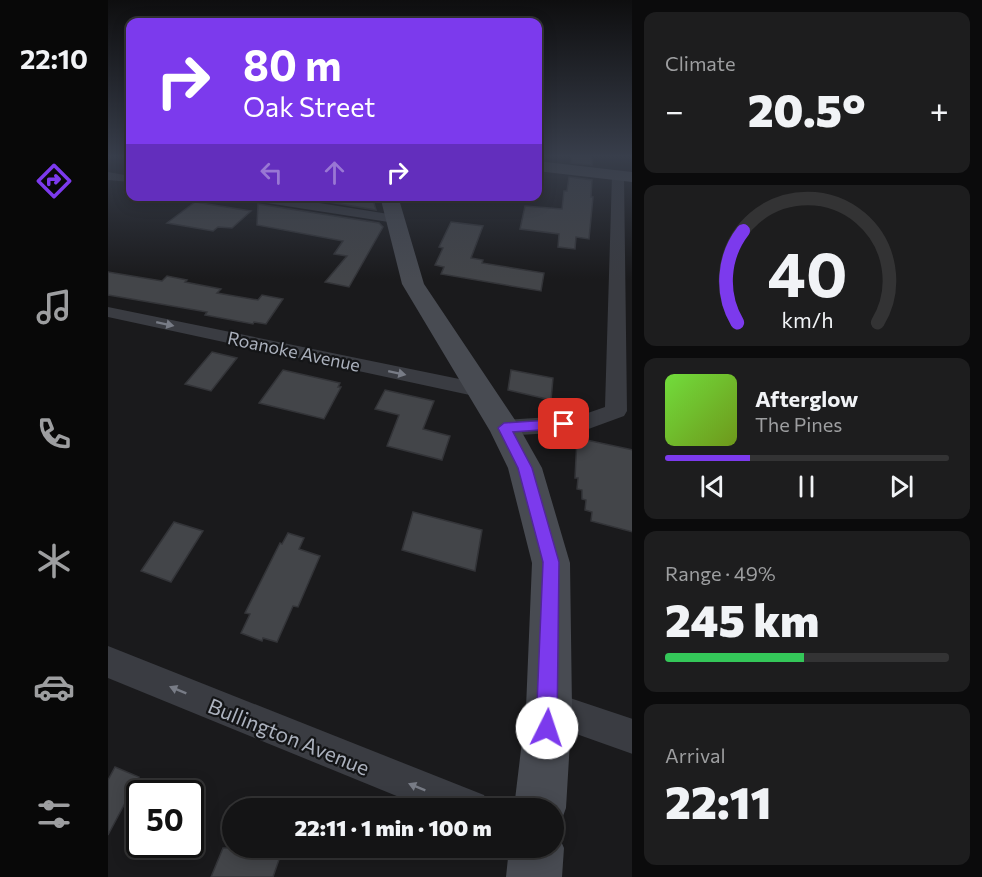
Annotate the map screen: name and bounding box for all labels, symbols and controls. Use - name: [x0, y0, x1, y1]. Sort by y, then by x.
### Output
- text: 80 m: [243, 38, 342, 90]
- text: 22:10: [20, 42, 88, 75]
- icon: right: [144, 42, 222, 120]
- text: Climate: [665, 51, 735, 75]
- text: 20.5°: [748, 81, 866, 136]
- text: −: [665, 89, 684, 130]
- text: +: [930, 89, 949, 130]
- text: Oak Street: [243, 90, 375, 123]
- icon: left: [255, 156, 288, 189]
- icon: ahead: [318, 156, 351, 189]
- icon: right: [381, 156, 414, 189]
- icon: directions: [33, 160, 75, 202]
- text: 40: [767, 234, 847, 310]
- icon: music: [33, 286, 75, 328]
- text: km/h: [781, 306, 833, 332]
- one-way arrow: [156, 320, 175, 329]
- street label: Roanoke Avenue: [226, 326, 362, 376]
- one-way arrow: [388, 369, 407, 378]
- text: Afterglow: [755, 385, 858, 412]
- pin: [538, 398, 589, 449]
- icon: arrive: [547, 407, 580, 440]
- text: The Pines: [755, 412, 842, 436]
- icon: phone: [33, 413, 75, 455]
- icon: previous: [696, 470, 729, 503]
- icon: pause: [790, 470, 823, 503]
- icon: next: [885, 470, 918, 503]
- icon: climate: [33, 540, 75, 582]
- text: Range · 49%: [665, 561, 776, 585]
- text: 245 km: [665, 591, 819, 646]
- icon: car: [33, 666, 75, 708]
- one-way arrow: [168, 685, 186, 695]
- street label: Bullington Avenue: [205, 692, 373, 780]
- position arrow: [515, 696, 579, 760]
- text: Arrival: [665, 743, 726, 767]
- text: 22:11: [665, 773, 772, 828]
- speed limit sign: 50: [126, 780, 204, 858]
- one-way arrow: [407, 782, 425, 792]
- icon: filters: [33, 793, 75, 835]
- text: 22:11 · 1 min · 100 m: [294, 814, 492, 841]

